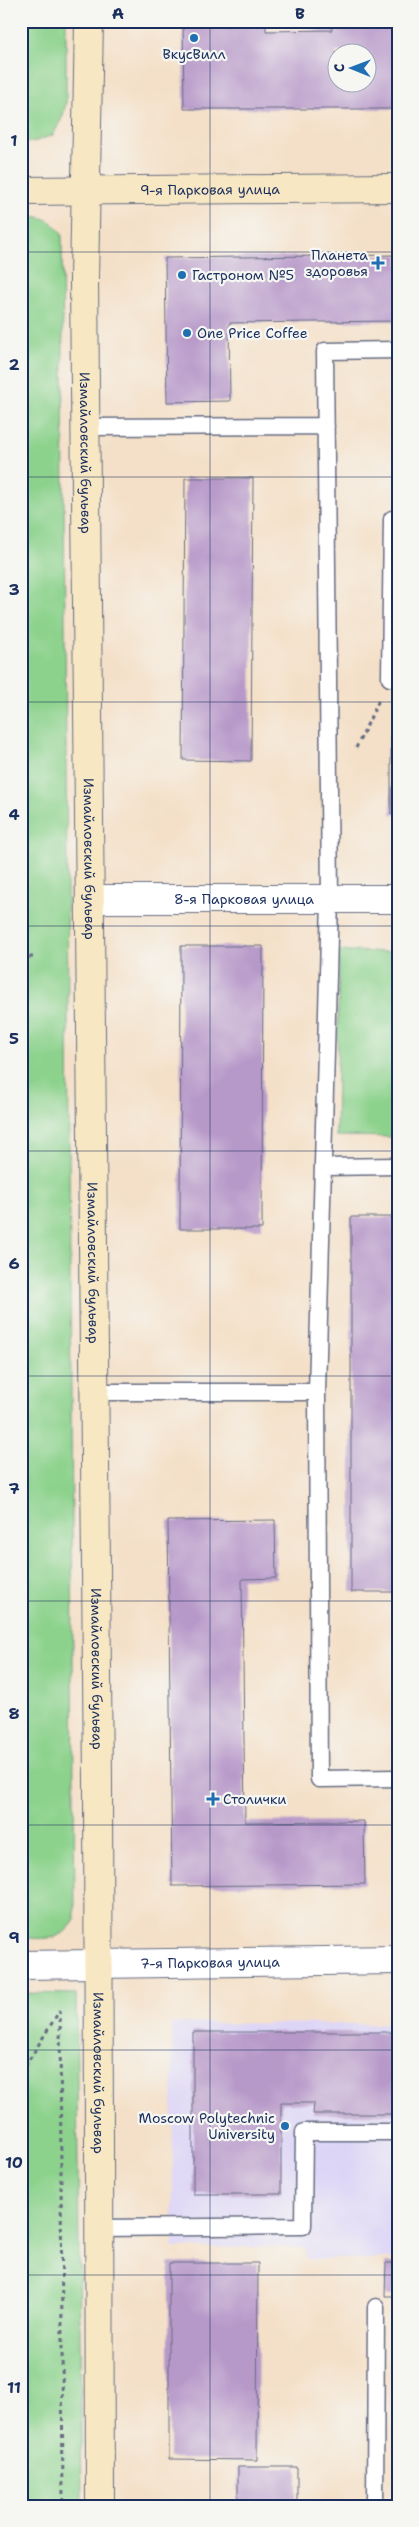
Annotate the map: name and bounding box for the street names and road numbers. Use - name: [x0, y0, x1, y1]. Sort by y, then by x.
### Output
- street label: 9-я Парковая улица: [140, 180, 280, 199]
- street label: Измайловский бульвар: [76, 372, 95, 534]
- street label: Измайловский бульвар: [80, 778, 99, 940]
- street label: 8-я Парковая улица: [174, 890, 314, 908]
- street label: Измайловский бульвар: [83, 1182, 103, 1344]
- street label: Измайловский бульвар: [87, 1588, 107, 1750]
- street label: 7-я Парковая улица: [140, 1953, 280, 1972]
- street label: Измайловский бульвар: [90, 1992, 108, 2154]

